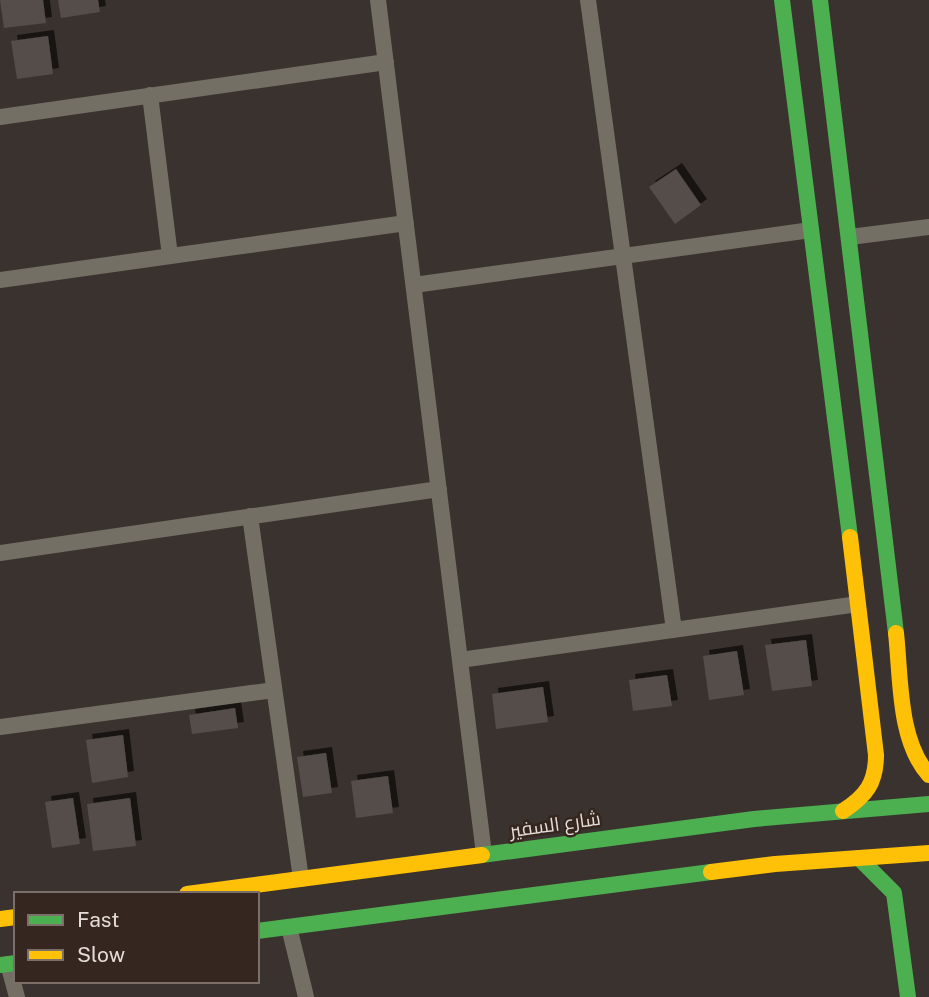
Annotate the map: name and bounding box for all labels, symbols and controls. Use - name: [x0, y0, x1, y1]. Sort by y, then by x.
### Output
- street label: شارع السفير: [507, 807, 602, 844]
- legend: [14, 892, 259, 983]
- text: Fast: [77, 907, 119, 932]
- text: Slow: [77, 942, 125, 967]

